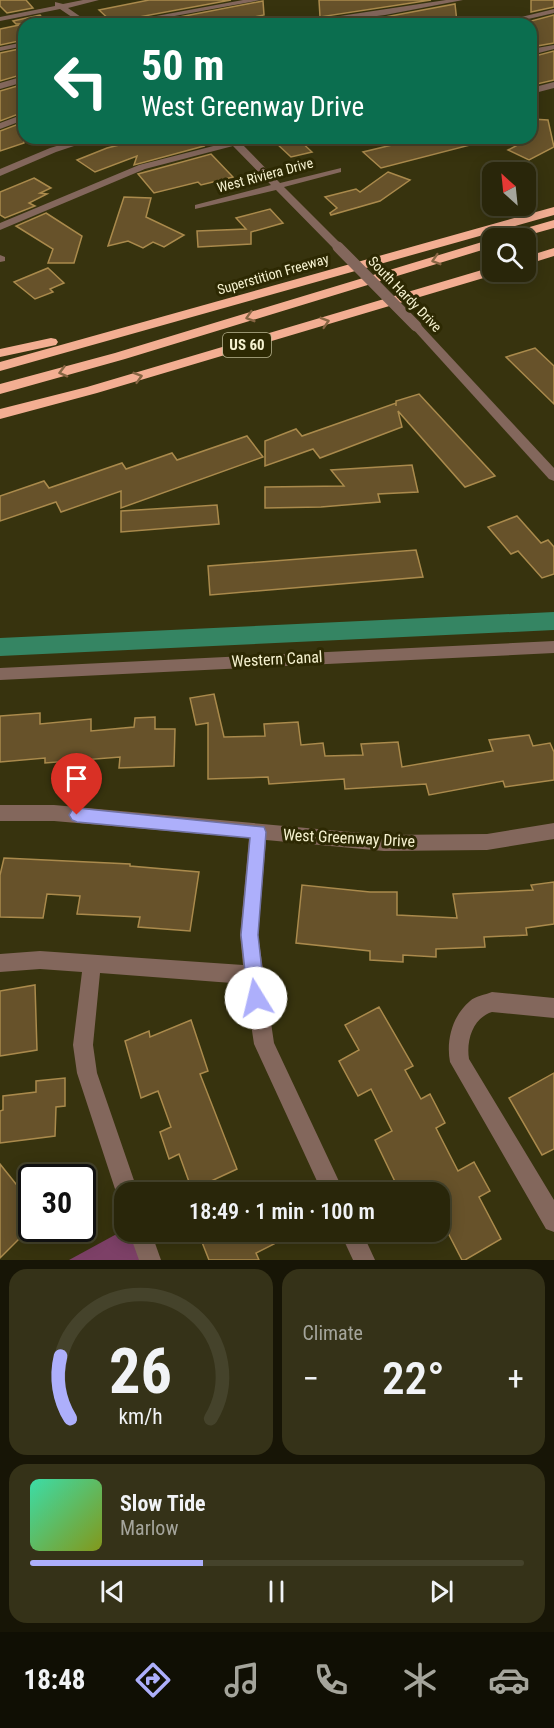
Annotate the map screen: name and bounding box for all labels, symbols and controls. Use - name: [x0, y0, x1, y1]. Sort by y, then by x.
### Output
- text: 50 m: [141, 41, 224, 90]
- icon: left: [42, 42, 120, 120]
- text: West Greenway Drive: [141, 91, 364, 123]
- street label: West Riviera Drive: [215, 154, 315, 196]
- north arrow: [482, 162, 536, 216]
- map controls: [482, 162, 536, 282]
- button: search: [482, 228, 536, 282]
- street label: Superstition Freeway: [215, 250, 331, 298]
- street label: South Hardy Drive: [365, 253, 445, 335]
- one-way arrow: [431, 253, 442, 265]
- one-way arrow: [245, 310, 256, 322]
- one-way arrow: [319, 317, 330, 329]
- road number: US 60: [223, 333, 271, 357]
- one-way arrow: [58, 365, 68, 377]
- one-way arrow: [132, 371, 142, 384]
- street label: Western Canal: [231, 647, 323, 671]
- pin: [51, 753, 102, 815]
- icon: arrive: [60, 762, 93, 795]
- street label: West Greenway Drive: [282, 825, 416, 851]
- position arrow: [224, 966, 288, 1030]
- speed limit sign: 30: [18, 1164, 96, 1242]
- text: 18:49 · 1 min · 100 m: [189, 1199, 375, 1224]
- text: Climate: [303, 1321, 363, 1345]
- text: 26: [109, 1335, 172, 1408]
- text: 22°: [382, 1352, 445, 1405]
- text: −: [303, 1359, 319, 1398]
- text: +: [508, 1359, 524, 1398]
- text: km/h: [119, 1404, 163, 1429]
- text: Slow Tide: [120, 1491, 206, 1516]
- text: Marlow: [120, 1516, 178, 1540]
- icon: previous: [96, 1575, 129, 1608]
- icon: pause: [260, 1575, 293, 1608]
- icon: next: [425, 1575, 458, 1608]
- icon: directions: [132, 1659, 174, 1701]
- icon: music: [221, 1659, 263, 1701]
- icon: phone: [310, 1659, 352, 1701]
- icon: climate: [399, 1659, 441, 1701]
- icon: car: [488, 1659, 530, 1701]
- text: 18:48: [24, 1664, 85, 1696]

